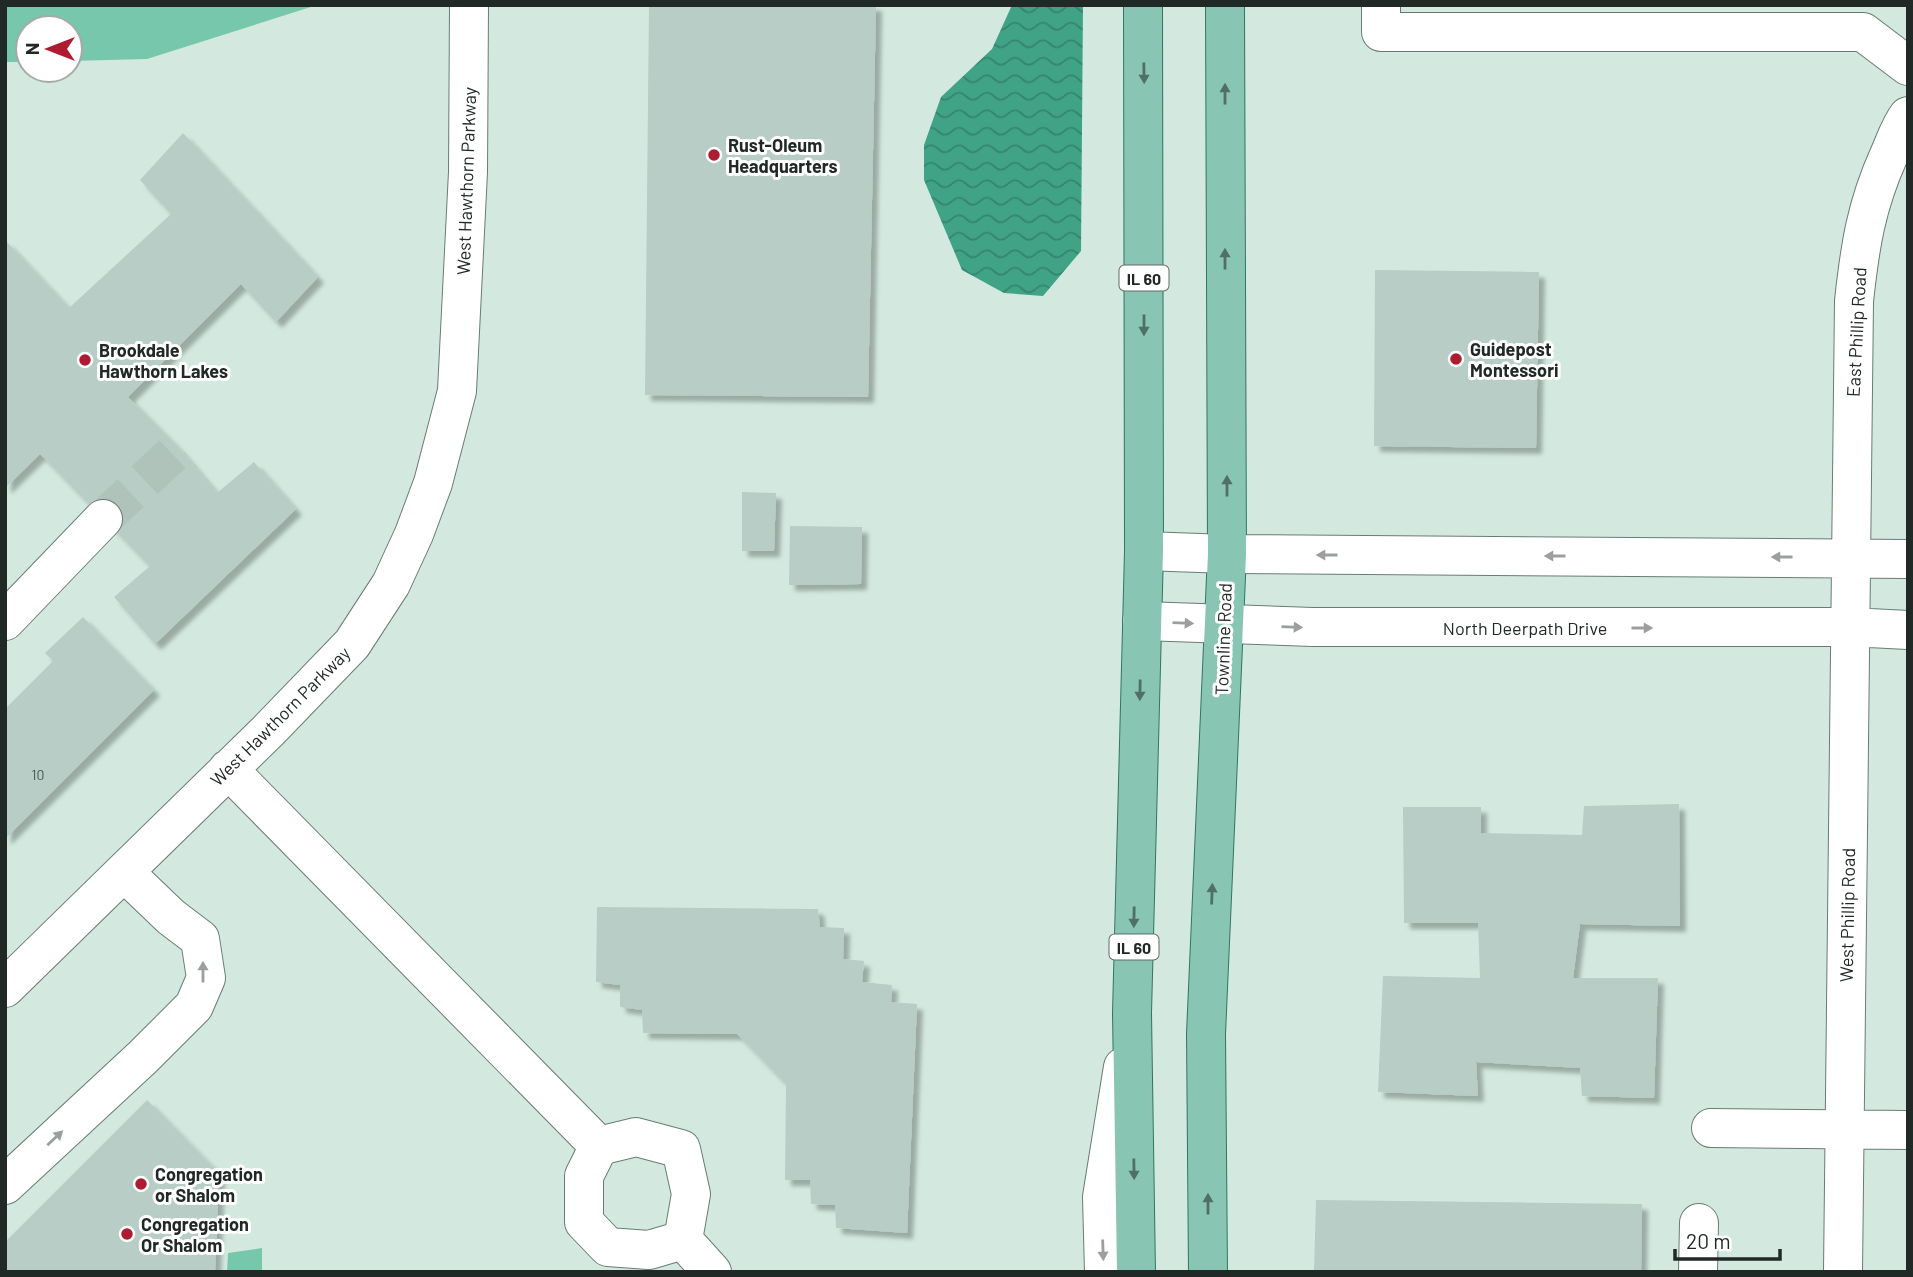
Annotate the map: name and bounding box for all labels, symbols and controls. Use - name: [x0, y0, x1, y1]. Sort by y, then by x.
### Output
- north arrow: [14, 14, 84, 84]
- text: N: [20, 43, 43, 55]
- one-way arrow: [1138, 63, 1149, 85]
- one-way arrow: [1219, 83, 1231, 105]
- street label: West Hawthorn Parkway: [452, 87, 480, 275]
- place label: Rust-Oleum Headquarters: [728, 134, 838, 177]
- marker: Rust-Oleum Headquarters: [706, 147, 722, 163]
- one-way arrow: [1219, 247, 1231, 269]
- road number: IL 60: [1120, 266, 1168, 290]
- street label: East Phillip Road: [1842, 266, 1870, 398]
- one-way arrow: [1138, 315, 1150, 337]
- place label: Guidepost Montessori: [1470, 338, 1559, 381]
- place label: Brookdale Hawthorn Lakes: [99, 339, 228, 382]
- marker: Guidepost Montessori: [1448, 351, 1464, 367]
- marker: Brookdale Hawthorn Lakes: [77, 352, 93, 368]
- one-way arrow: [1221, 475, 1233, 497]
- one-way arrow: [1316, 549, 1338, 561]
- one-way arrow: [1544, 550, 1566, 562]
- one-way arrow: [1771, 551, 1793, 563]
- street label: Townline Road: [1210, 582, 1236, 696]
- one-way arrow: [1172, 617, 1194, 628]
- street label: North Deerpath Drive: [1443, 617, 1607, 639]
- one-way arrow: [1281, 621, 1303, 632]
- one-way arrow: [1631, 622, 1653, 634]
- street label: West Hawthorn Parkway: [206, 642, 354, 790]
- one-way arrow: [1135, 679, 1146, 701]
- house number: 10: [32, 766, 44, 783]
- street label: West Phillip Road: [1835, 848, 1859, 982]
- one-way arrow: [1207, 882, 1218, 904]
- one-way arrow: [1129, 906, 1140, 928]
- road number: IL 60: [1110, 934, 1158, 959]
- one-way arrow: [197, 961, 209, 983]
- one-way arrow: [46, 1131, 63, 1147]
- one-way arrow: [1129, 1158, 1140, 1180]
- place label: Congregation or Shalom: [155, 1163, 263, 1206]
- marker: Congregation or Shalom: [133, 1176, 149, 1192]
- one-way arrow: [1202, 1192, 1214, 1214]
- place label: Congregation Or Shalom: [141, 1213, 249, 1256]
- scale bar: [1675, 1218, 1780, 1262]
- marker: Congregation Or Shalom: [119, 1226, 135, 1242]
- text: 20 m: [1686, 1228, 1731, 1253]
- one-way arrow: [1098, 1239, 1109, 1261]

